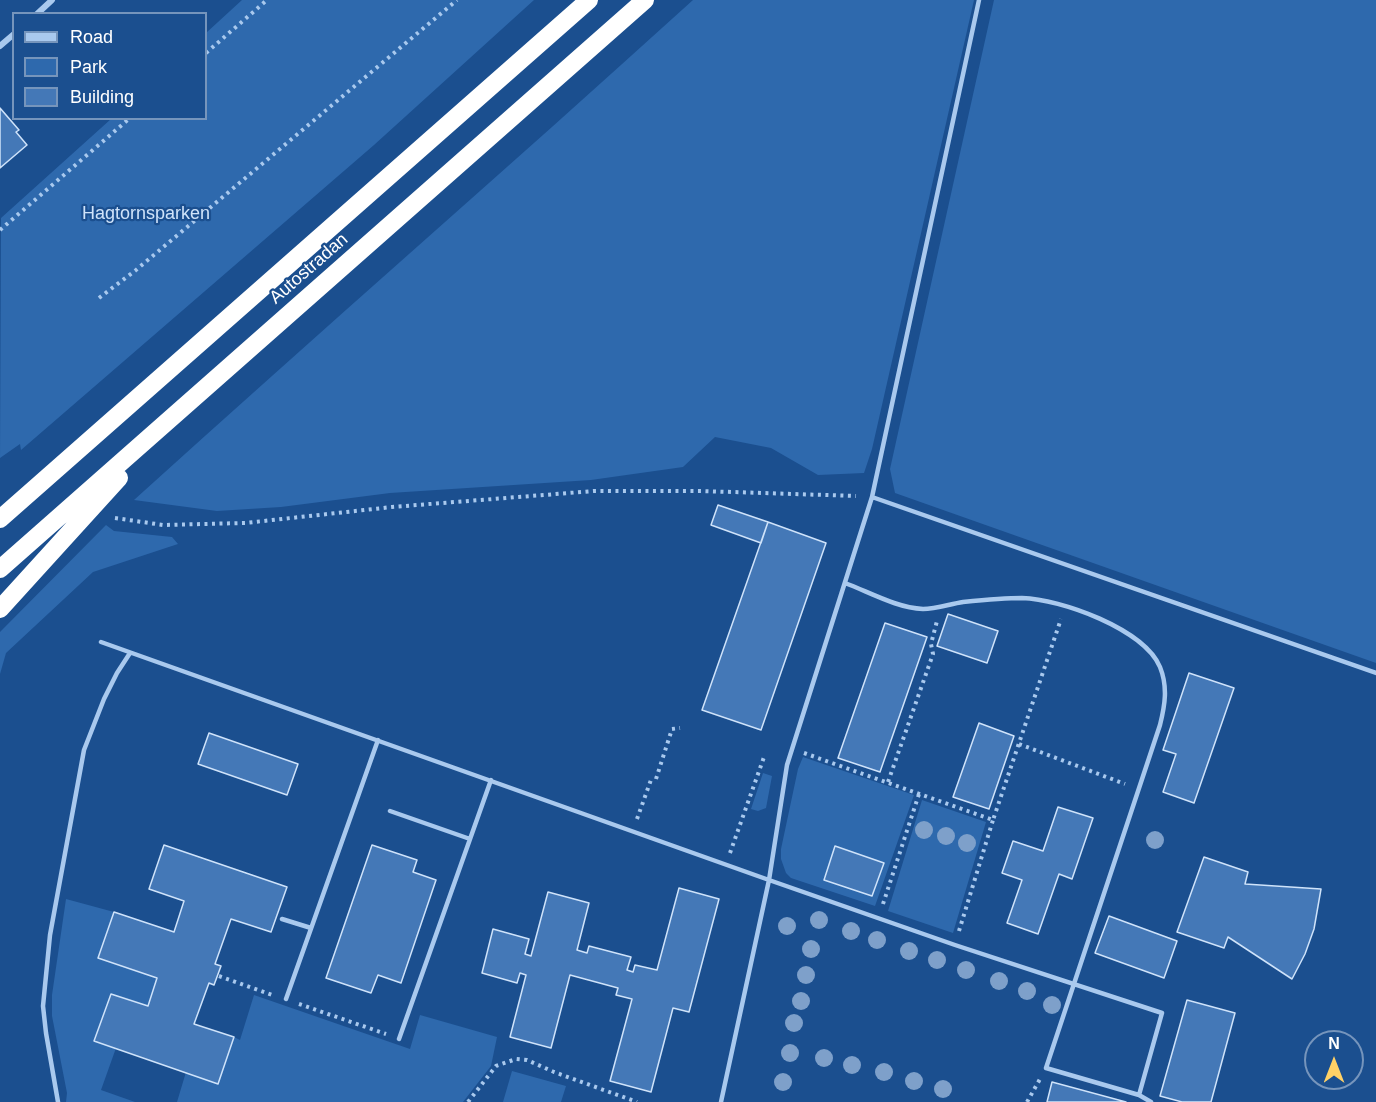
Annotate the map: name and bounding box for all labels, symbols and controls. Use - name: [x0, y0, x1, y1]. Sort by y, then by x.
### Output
- legend: [12, 12, 207, 120]
- text: Road: [70, 27, 113, 47]
- text: Park: [70, 57, 107, 77]
- text: Building: [70, 87, 134, 107]
- park label: Hagtornsparken: [82, 203, 210, 225]
- street label: Autostradan: [265, 229, 353, 309]
- north arrow: [1304, 1030, 1364, 1090]
- text: N: [1328, 1035, 1340, 1052]

